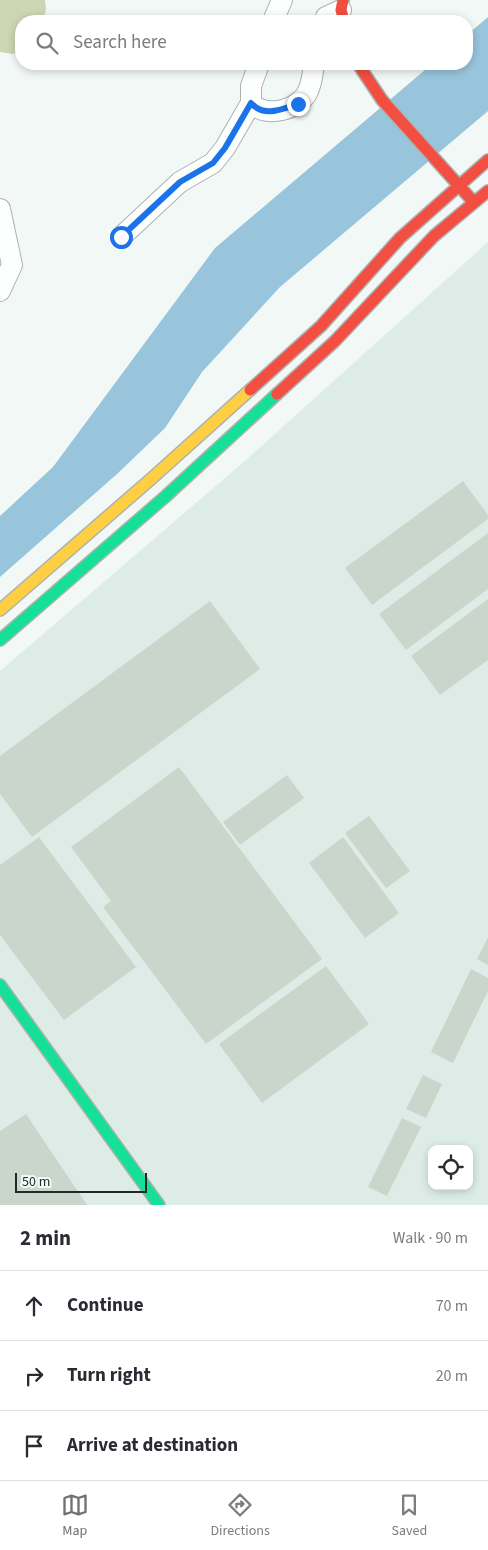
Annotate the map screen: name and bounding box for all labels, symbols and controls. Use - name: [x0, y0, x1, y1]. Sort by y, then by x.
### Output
- search box: [15, 15, 473, 70]
- icon: search: [33, 29, 61, 57]
- text: Search here: [73, 29, 167, 56]
- route end: [287, 93, 310, 116]
- route start: [110, 226, 133, 249]
- map controls: [428, 1145, 473, 1190]
- button: locate: [428, 1145, 473, 1190]
- scale bar: [15, 1170, 148, 1193]
- text: 50 m: [22, 1172, 50, 1192]
- text: 2 min: [20, 1223, 71, 1253]
- text: Walk · 90 m: [393, 1227, 468, 1249]
- icon: ahead: [20, 1292, 48, 1320]
- text: Continue: [67, 1292, 144, 1319]
- text: 70 m: [436, 1295, 468, 1317]
- icon: right: [20, 1362, 48, 1390]
- text: Turn right: [67, 1362, 151, 1389]
- text: 20 m: [436, 1365, 468, 1387]
- icon: arrive: [20, 1432, 48, 1460]
- text: Arrive at destination: [67, 1432, 238, 1459]
- tab: Map: [61, 1491, 89, 1541]
- tab: Directions: [211, 1491, 270, 1541]
- tab: Saved: [391, 1491, 427, 1541]

